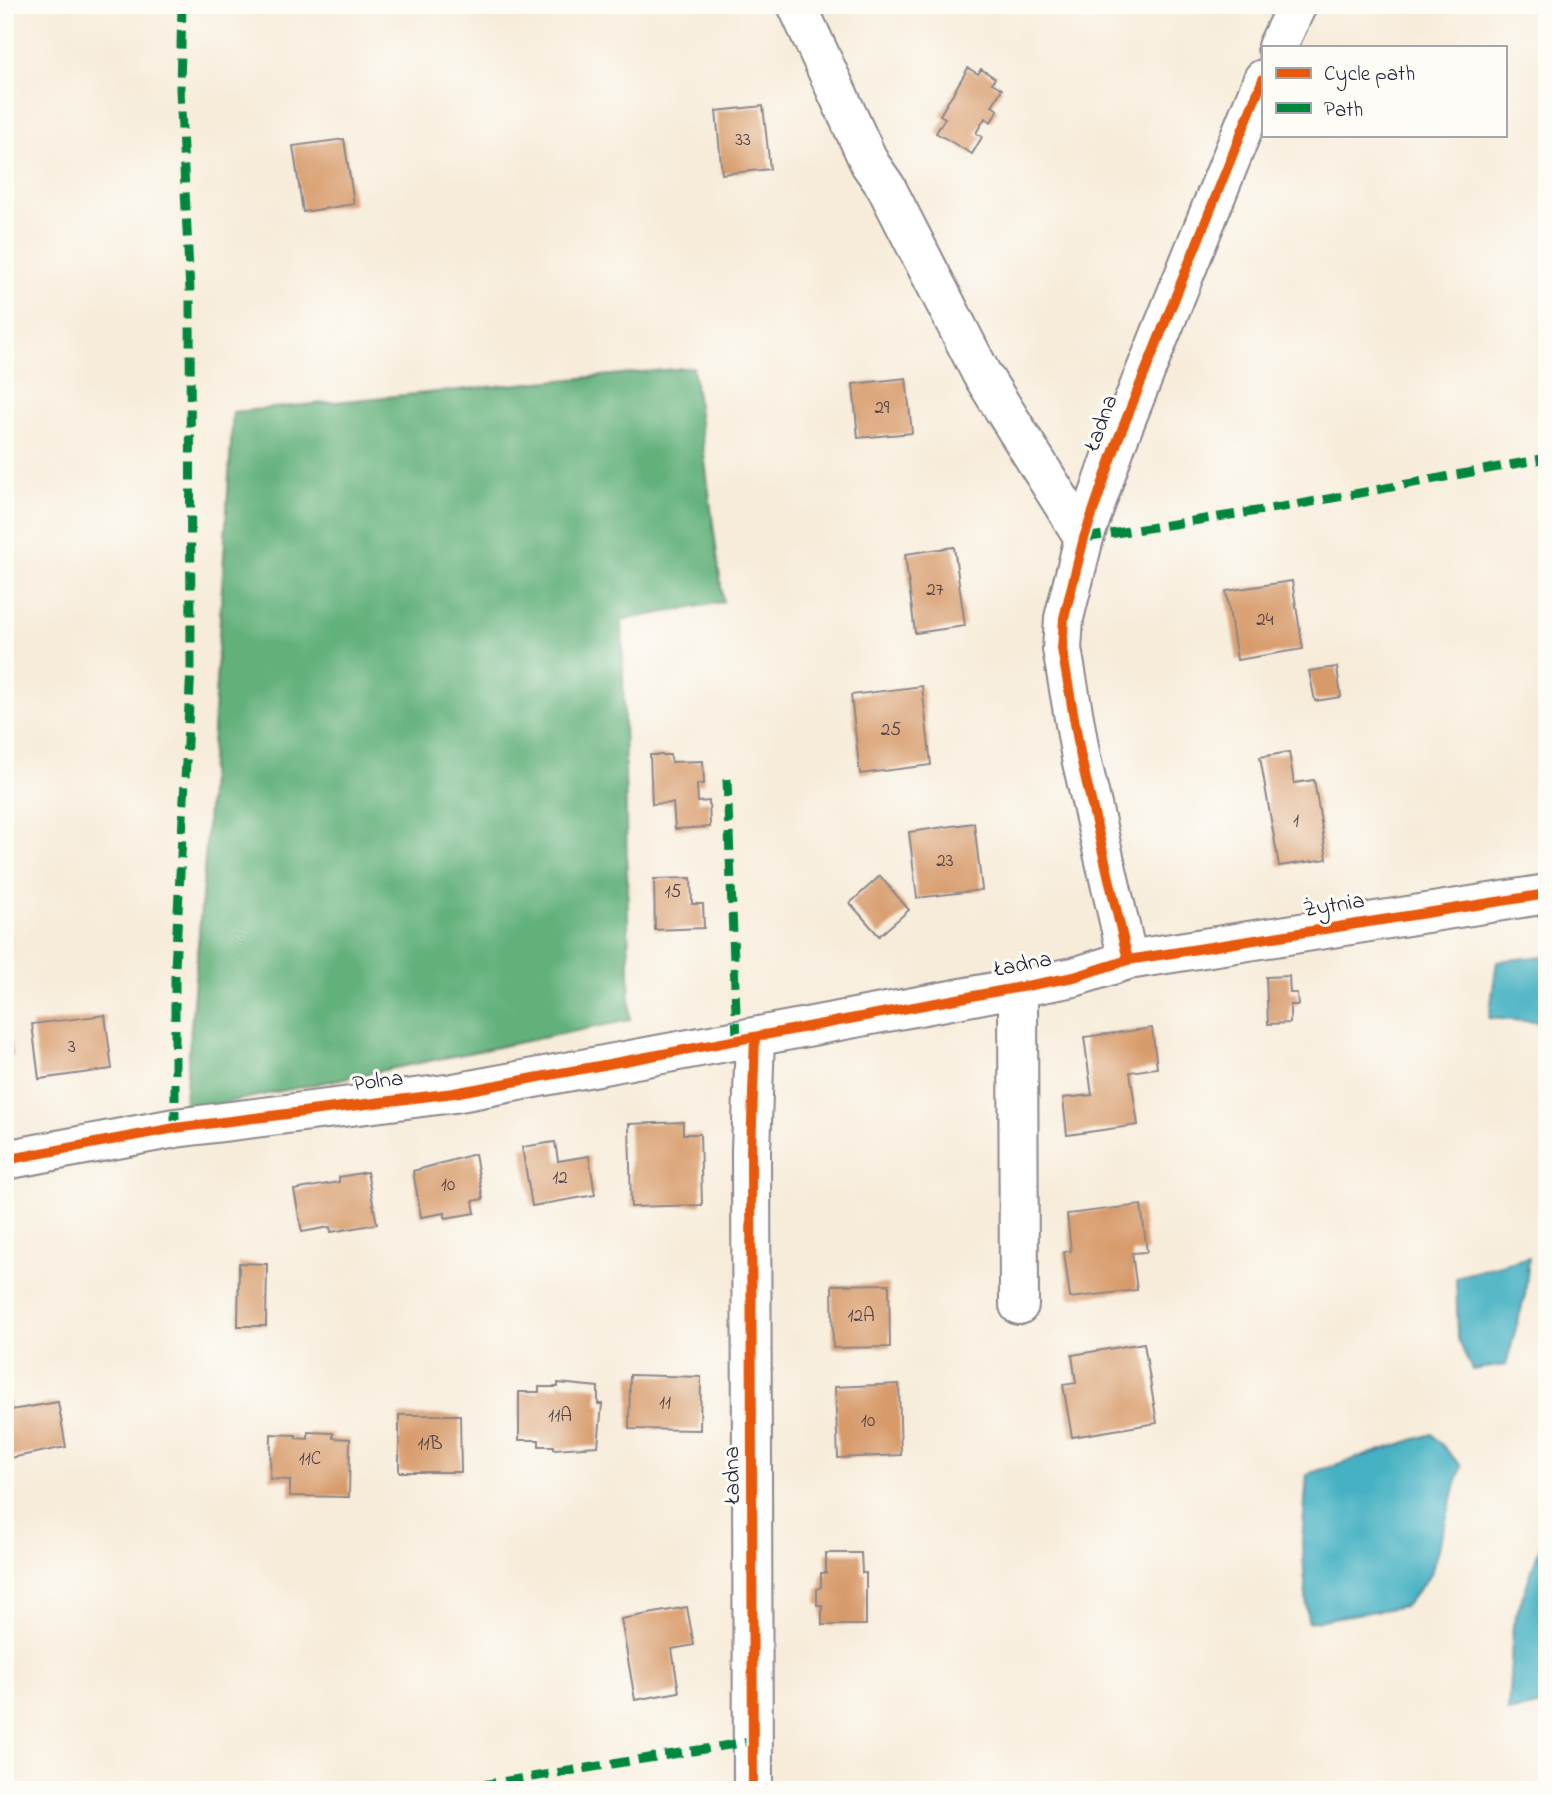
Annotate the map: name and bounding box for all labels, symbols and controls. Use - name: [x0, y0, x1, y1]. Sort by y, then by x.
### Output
- legend: [1262, 46, 1506, 136]
- text: Cycle path: [1324, 60, 1415, 92]
- text: Path: [1324, 96, 1363, 126]
- house number: 33: [735, 127, 751, 154]
- street label: Ładna: [1076, 390, 1127, 457]
- house number: 29: [874, 395, 890, 422]
- house number: 27: [926, 577, 944, 604]
- house number: 24: [1256, 607, 1274, 634]
- house number: 25: [881, 717, 901, 744]
- house number: 1: [1293, 808, 1299, 835]
- house number: 23: [936, 848, 954, 875]
- house number: 15: [665, 879, 682, 906]
- street label: Żytnia: [1301, 885, 1367, 929]
- street label: Ładna: [991, 943, 1054, 987]
- house number: 3: [68, 1034, 76, 1061]
- street label: Polna: [351, 1063, 405, 1101]
- house number: 12: [552, 1165, 568, 1192]
- house number: 10: [441, 1172, 455, 1199]
- house number: 12A: [847, 1303, 875, 1330]
- house number: 11: [659, 1390, 671, 1417]
- house number: 11A: [548, 1403, 572, 1430]
- house number: 10: [861, 1408, 875, 1435]
- house number: 11B: [418, 1431, 443, 1458]
- house number: 11C: [299, 1446, 321, 1473]
- street label: Ładna: [716, 1446, 750, 1505]

